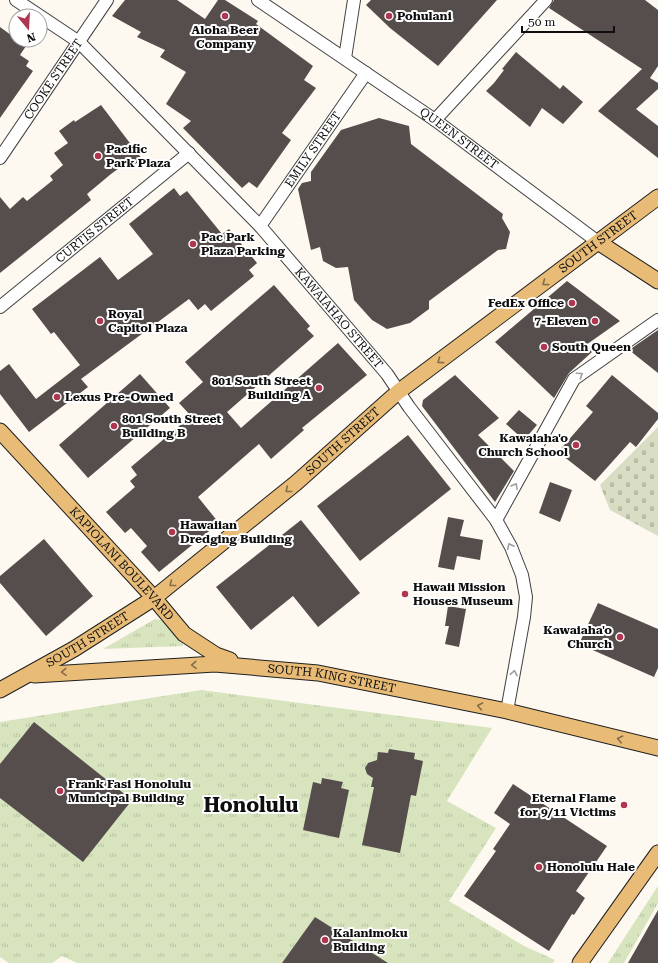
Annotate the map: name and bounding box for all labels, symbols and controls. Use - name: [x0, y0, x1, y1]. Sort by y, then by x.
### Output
- north arrow: [8, 8, 48, 48]
- scale bar: [522, 8, 614, 34]
- place label: Pohulani: [397, 9, 452, 23]
- marker: Aloha Beer Company: [220, 11, 230, 21]
- marker: Pohulani: [384, 11, 394, 21]
- text: 50 m: [528, 15, 555, 29]
- place label: Aloha Beer Company: [192, 23, 259, 51]
- text: N: [24, 30, 37, 45]
- street label: COOKE STREET: [21, 36, 85, 122]
- street label: QUEEN STREET: [417, 105, 501, 172]
- street label: EMILY STREET: [282, 109, 344, 190]
- place label: Pacific Park Plaza: [106, 142, 170, 170]
- marker: Pacific Park Plaza: [93, 151, 103, 161]
- street label: CURTIS STREET: [53, 194, 136, 266]
- street label: SOUTH STREET: [556, 208, 640, 276]
- place label: Pac Park Plaza Parking: [201, 230, 285, 258]
- marker: Pac Park Plaza Parking: [188, 239, 198, 249]
- street label: KAWAIAHAO STREET: [292, 265, 386, 371]
- one-way arrow: [542, 278, 549, 285]
- place label: FedEx Office: [488, 296, 564, 310]
- marker: FedEx Office: [567, 298, 577, 308]
- place label: Royal Capitol Plaza: [108, 307, 188, 335]
- place label: 7-Eleven: [534, 314, 587, 328]
- marker: Royal Capitol Plaza: [95, 316, 105, 326]
- marker: 7-Eleven: [590, 316, 600, 326]
- place label: South Queen: [552, 340, 631, 354]
- marker: South Queen: [539, 342, 549, 352]
- one-way arrow: [438, 356, 445, 363]
- one-way arrow: [576, 373, 583, 380]
- place label: 801 South Street Building A: [212, 374, 311, 402]
- marker: 801 South Street Building A: [314, 383, 324, 393]
- place label: Lexus Pre-Owned: [65, 390, 174, 404]
- marker: Lexus Pre-Owned: [52, 392, 62, 402]
- street label: SOUTH STREET: [303, 404, 383, 478]
- place label: 801 South Street Building B: [122, 412, 222, 440]
- marker: 801 South Street Building B: [109, 421, 119, 431]
- place label: Kawaiaha'o Church School: [478, 431, 568, 459]
- marker: Kawaiaha'o Church School: [571, 440, 581, 450]
- one-way arrow: [510, 483, 517, 490]
- one-way arrow: [285, 485, 293, 492]
- street label: KAPIOLANI BOULEVARD: [67, 504, 177, 623]
- place label: Hawaiian Dredging Building: [180, 518, 292, 546]
- marker: Hawaiian Dredging Building: [167, 527, 177, 537]
- one-way arrow: [507, 543, 515, 551]
- one-way arrow: [169, 579, 176, 586]
- place label: Hawaii Mission Houses Museum: [413, 580, 514, 608]
- marker: Hawaii Mission Houses Museum: [400, 589, 410, 599]
- street label: SOUTH STREET: [44, 609, 131, 670]
- place label: Kawaiaha'o Church: [543, 623, 612, 651]
- marker: Kawaiaha'o Church: [615, 632, 625, 642]
- one-way arrow: [191, 661, 197, 669]
- street label: SOUTH KING STREET: [267, 662, 397, 695]
- one-way arrow: [61, 668, 67, 677]
- one-way arrow: [509, 670, 518, 676]
- one-way arrow: [477, 702, 483, 710]
- one-way arrow: [617, 736, 623, 744]
- place label: Frank Fasi Honolulu Municipal Building: [68, 777, 191, 805]
- marker: Frank Fasi Honolulu Municipal Building: [55, 786, 65, 796]
- place label: Eternal Flame for 9/11 Victims: [520, 791, 616, 819]
- district label: Honolulu: [203, 793, 299, 817]
- marker: Eternal Flame for 9/11 Victims: [619, 800, 629, 810]
- place label: Honolulu Hale: [547, 860, 635, 874]
- marker: Honolulu Hale: [534, 862, 544, 872]
- place label: Kalanimoku Building: [333, 926, 408, 954]
- marker: Kalanimoku Building: [320, 935, 330, 945]

